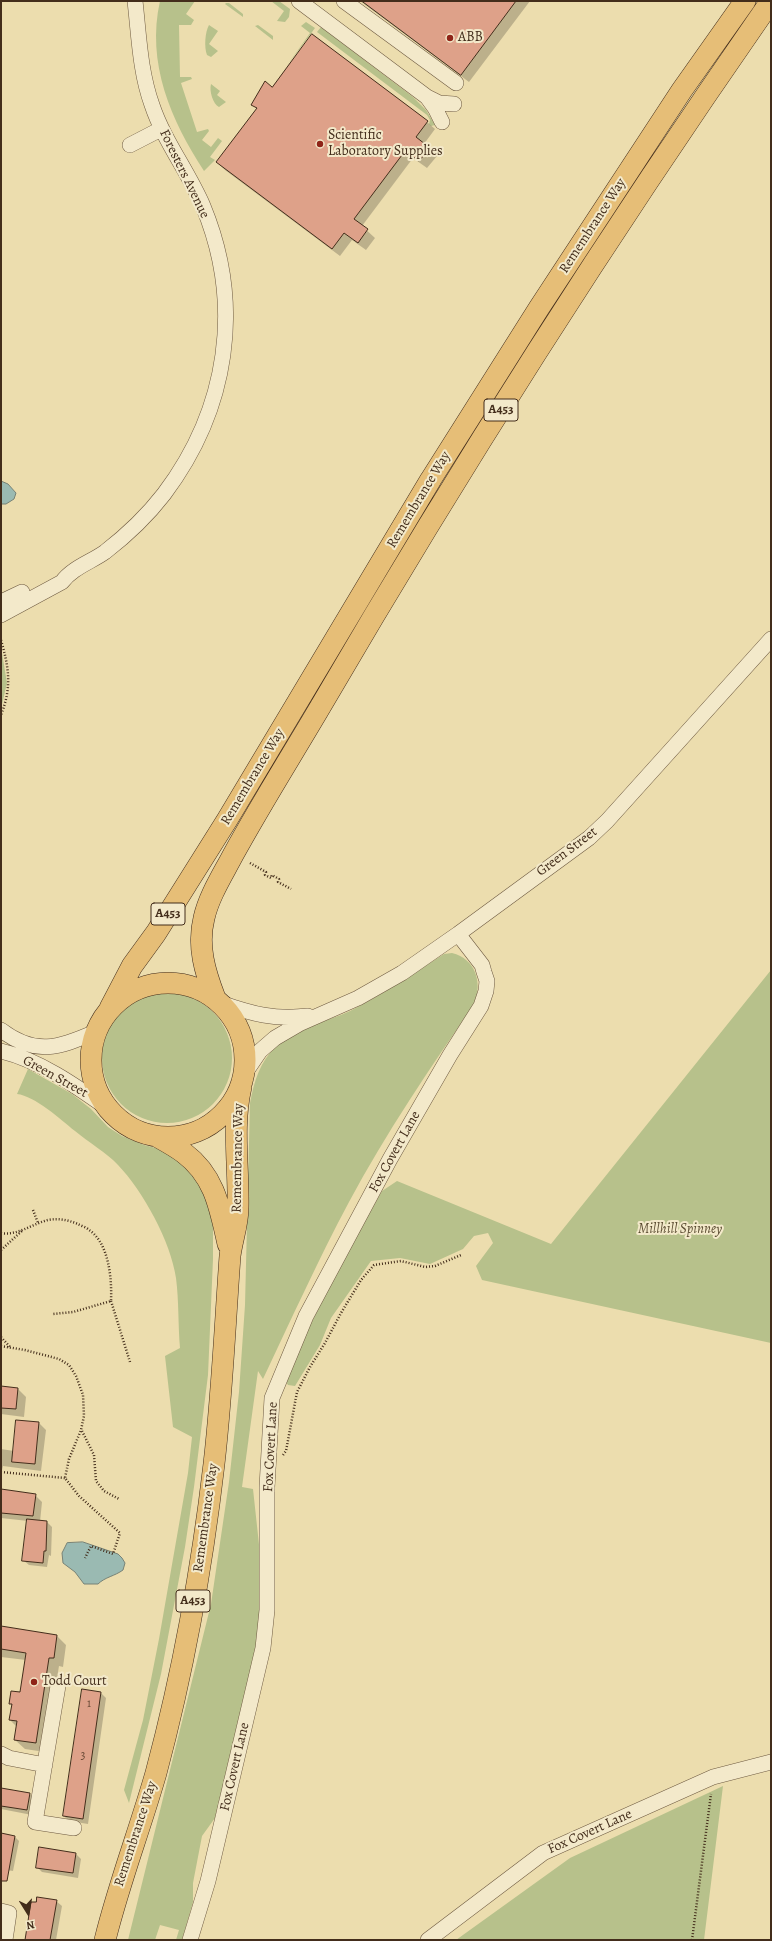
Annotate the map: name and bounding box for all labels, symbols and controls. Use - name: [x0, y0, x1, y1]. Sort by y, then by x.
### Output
- place label: ABB: [458, 30, 483, 46]
- marker: ABB: [445, 33, 455, 43]
- street label: Foresters Avenue: [155, 127, 213, 221]
- place label: Scientific Laboratory Supplies: [328, 128, 443, 160]
- marker: Scientific Laboratory Supplies: [315, 139, 325, 149]
- street label: Remembrance Way: [556, 175, 630, 277]
- road number: A453: [484, 399, 518, 421]
- street label: Remembrance Way: [384, 449, 454, 551]
- street label: Remembrance Way: [218, 726, 288, 828]
- street label: Green Street: [533, 824, 601, 880]
- road number: A453: [151, 903, 185, 925]
- street label: Green Street: [20, 1052, 90, 1102]
- street label: Remembrance Way: [229, 1103, 247, 1213]
- street label: Fox Covert Lane: [366, 1108, 424, 1196]
- park label: Millhill Spinney: [638, 1222, 722, 1238]
- street label: Fox Covert Lane: [260, 1401, 282, 1493]
- street label: Remembrance Way: [190, 1463, 222, 1573]
- road number: A453: [176, 1590, 210, 1612]
- place label: Todd Court: [42, 1674, 107, 1690]
- marker: Todd Court: [29, 1677, 39, 1687]
- house number: 1: [87, 1697, 91, 1711]
- street label: Fox Covert Lane: [217, 1721, 253, 1813]
- house number: 3: [81, 1749, 85, 1763]
- street label: Remembrance Way: [111, 1779, 161, 1889]
- street label: Fox Covert Lane: [545, 1806, 635, 1858]
- north arrow: [8, 1893, 48, 1933]
- text: N: [25, 1917, 36, 1933]

